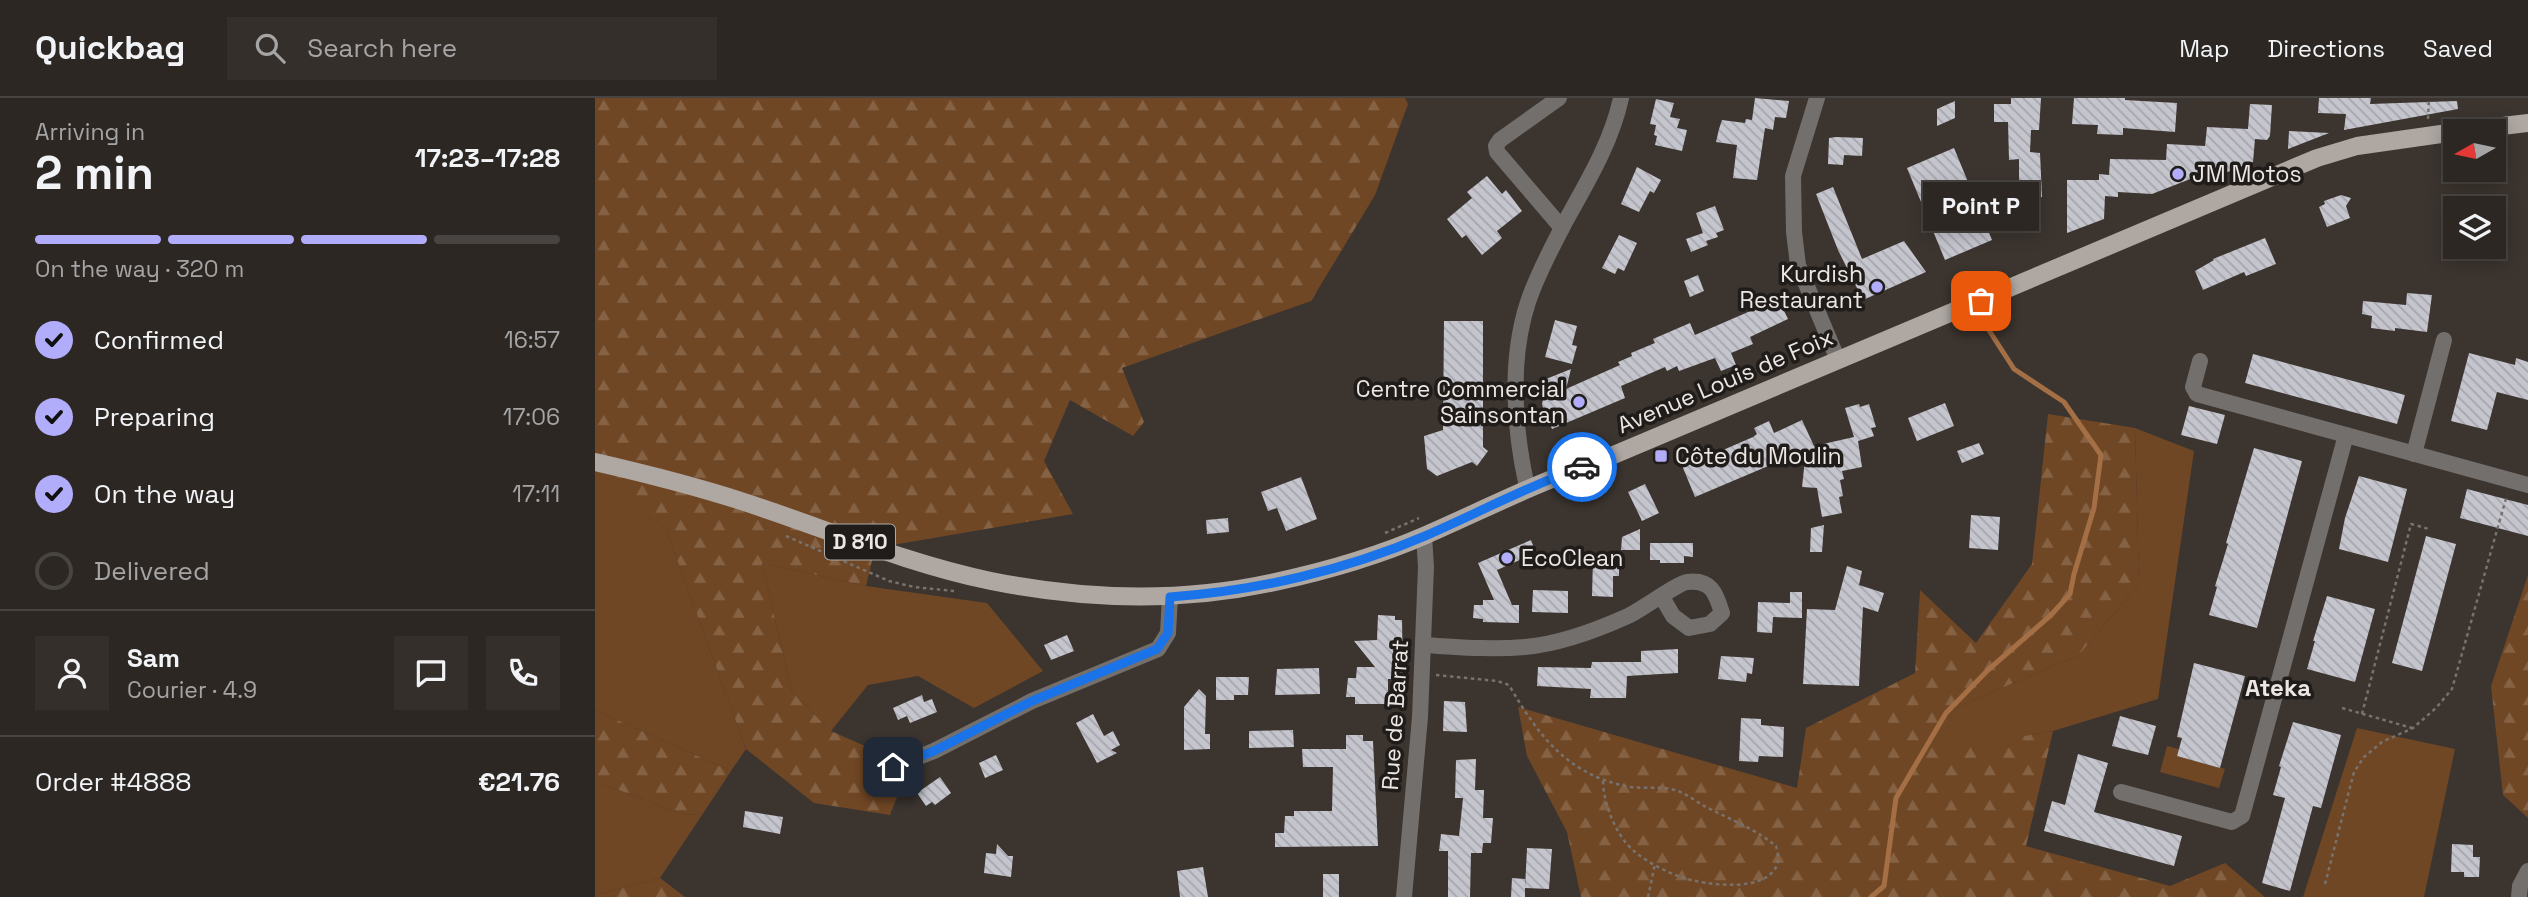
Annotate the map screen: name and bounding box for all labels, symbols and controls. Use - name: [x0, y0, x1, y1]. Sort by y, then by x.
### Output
- search box: [227, 17, 717, 80]
- text: Quickbag: [35, 27, 185, 69]
- icon: search: [251, 29, 289, 67]
- text: Search here: [307, 31, 457, 65]
- text: Map: [2179, 33, 2229, 64]
- text: Directions: [2267, 33, 2385, 64]
- text: Saved: [2423, 33, 2493, 64]
- text: Arriving in: [35, 117, 145, 147]
- north arrow: [2443, 119, 2506, 182]
- map controls: [2443, 119, 2506, 259]
- text: 17:23–17:28: [415, 141, 560, 175]
- text: 2 min: [35, 144, 154, 202]
- place label: JM Motos: [2192, 159, 2302, 189]
- marker: JM Motos: [2170, 166, 2186, 182]
- callout: Point P: [1923, 182, 2039, 231]
- text: Point P: [1942, 191, 2020, 221]
- button: layers: [2443, 196, 2506, 259]
- text: On the way · 320 m: [35, 254, 244, 284]
- place label: Kurdish Restaurant: [1740, 259, 1863, 315]
- pin: [1951, 271, 2011, 331]
- marker: Kurdish Restaurant: [1869, 279, 1885, 295]
- icon: bag: [1962, 282, 2000, 320]
- icon: check: [35, 321, 73, 359]
- street label: Avenue Louis de Foix: [1613, 322, 1837, 440]
- text: Confirmed: [94, 323, 224, 357]
- text: 16:57: [504, 325, 560, 355]
- place label: Centre Commercial Sainsontan: [1356, 374, 1565, 430]
- marker: Centre Commercial Sainsontan: [1571, 394, 1587, 410]
- icon: check: [35, 398, 73, 436]
- text: Preparing: [94, 400, 215, 434]
- text: 17:06: [503, 402, 560, 432]
- courier: [1547, 432, 1617, 502]
- place label: Côte du Moulin: [1675, 441, 1842, 471]
- icon: car: [1563, 448, 1601, 486]
- marker: Côte du Moulin: [1653, 448, 1669, 464]
- icon: check: [35, 475, 73, 513]
- text: On the way: [94, 477, 235, 511]
- text: 17:11: [512, 479, 560, 509]
- road number: D 810: [825, 524, 895, 560]
- place label: EcoClean: [1521, 543, 1623, 573]
- marker: EcoClean: [1499, 550, 1515, 566]
- text: Delivered: [94, 554, 210, 588]
- button: person: [35, 636, 109, 710]
- button: chat: [394, 636, 468, 710]
- button: phone: [486, 636, 560, 710]
- street label: Rue de Barrat: [1375, 639, 1415, 791]
- text: Sam: [127, 641, 180, 675]
- district label: Ateka: [2245, 672, 2311, 703]
- text: Courier · 4.9: [127, 675, 257, 705]
- pin: [863, 737, 923, 797]
- icon: home: [874, 748, 912, 786]
- text: Order #4888: [35, 765, 192, 799]
- text: €21.76: [478, 765, 560, 799]

